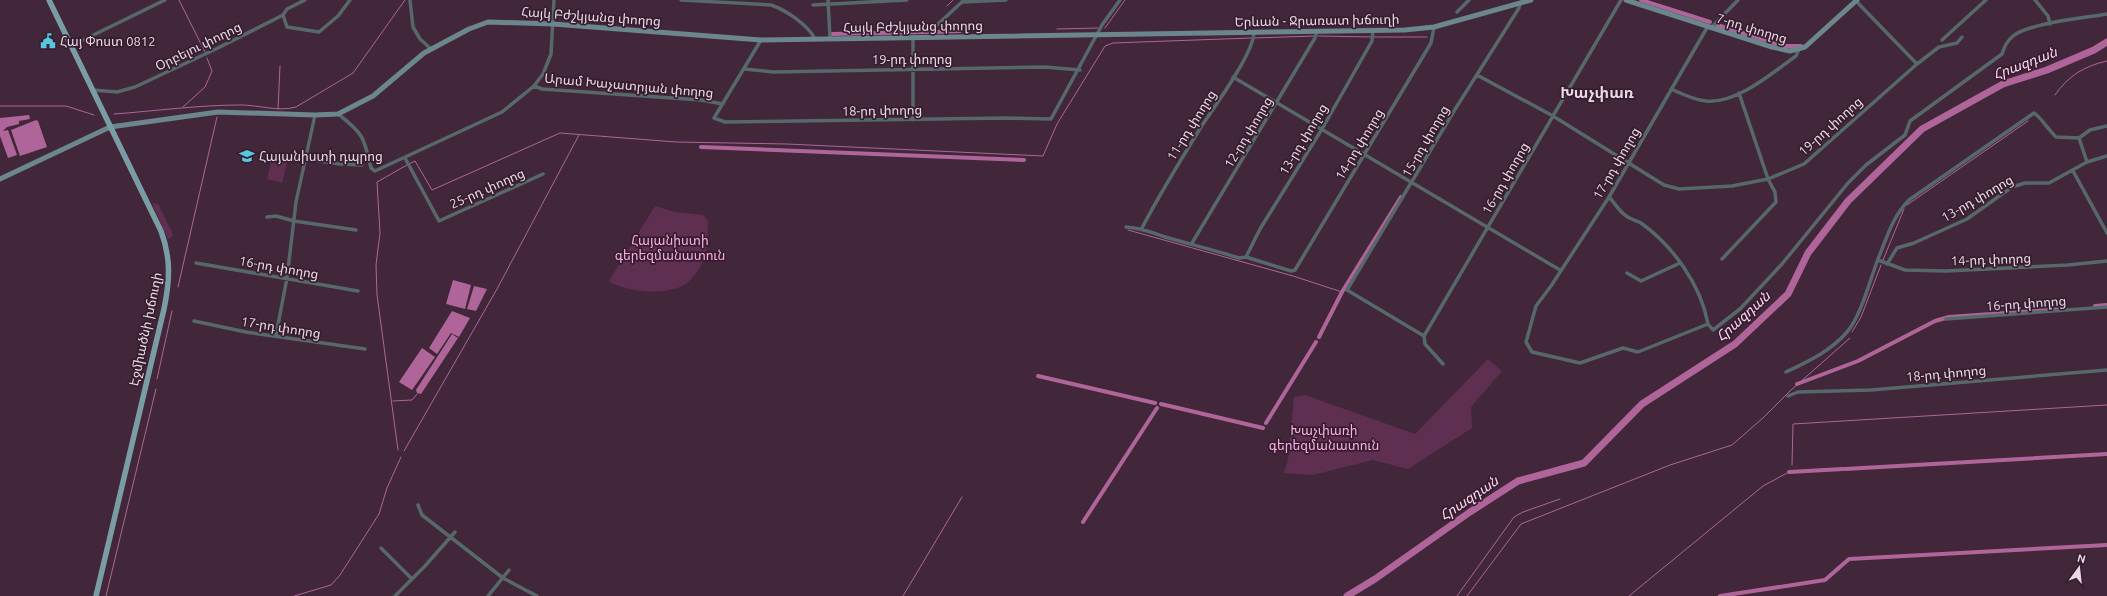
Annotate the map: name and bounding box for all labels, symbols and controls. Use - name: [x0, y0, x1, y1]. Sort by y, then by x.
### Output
- street label: Հայկ Բժշկյանց փողոց: [521, 4, 661, 29]
- street label: 7-րդ փողոց: [1715, 11, 1789, 46]
- street label: Երևան - Ջրառատ խճուղի: [1235, 12, 1399, 29]
- street label: Հայկ Բժշկյանց փողոց: [843, 18, 983, 35]
- street label: Օրբելու փողոց: [153, 19, 244, 74]
- public building icon: Հայ Փոստ 0812: [39, 32, 57, 50]
- place label: Հայ Փոստ 0812: [60, 34, 155, 49]
- water label: Հրազդան: [1991, 43, 2060, 83]
- street label: 19-րդ փողոց: [872, 52, 952, 67]
- street label: Արամ Խաչատրյան փողոց: [544, 71, 714, 100]
- district label: Խաչփառ: [1560, 84, 1634, 102]
- street label: 11-րդ փողոց: [1164, 87, 1219, 163]
- street label: 12-րդ փողոց: [1221, 94, 1276, 171]
- street label: 19-րդ փողոց: [1795, 94, 1865, 159]
- street label: 13-րդ փողոց: [1276, 101, 1331, 178]
- street label: 18-րդ փողոց: [842, 102, 922, 119]
- street label: 15-րդ փողոց: [1399, 103, 1452, 180]
- street label: 14-րդ փողոց: [1332, 106, 1387, 183]
- street label: 17-րդ փողոց: [1590, 125, 1643, 202]
- street label: 16-րդ փողոց: [1479, 140, 1532, 217]
- school or university icon: Հայանիստի դպրոց: [238, 147, 256, 165]
- place label: Հայանիստի դպրոց: [259, 149, 383, 164]
- street label: 25-րդ փողոց: [447, 165, 527, 212]
- street label: 13-րդ փողոց: [1939, 172, 2016, 225]
- park label: Հայանիստի գերեզմանատուն: [615, 233, 725, 263]
- street label: 14-րդ փողոց: [1951, 251, 2031, 268]
- street label: 16-րդ փողոց: [238, 253, 320, 282]
- street label: Էջմիածնի խճուղի: [126, 271, 165, 387]
- water label: Հրազդան: [1713, 287, 1774, 345]
- street label: 16-րդ փողոց: [1985, 293, 2067, 314]
- street label: 17-րդ փողոց: [240, 314, 322, 341]
- street label: 18-րդ փողոց: [1905, 363, 1987, 384]
- park label: Խաչփառի գերեզմանատուն: [1269, 423, 1379, 453]
- water label: Հրազդան: [1437, 472, 1502, 524]
- north arrow: [2059, 548, 2099, 588]
- text: N: [2076, 551, 2087, 565]

